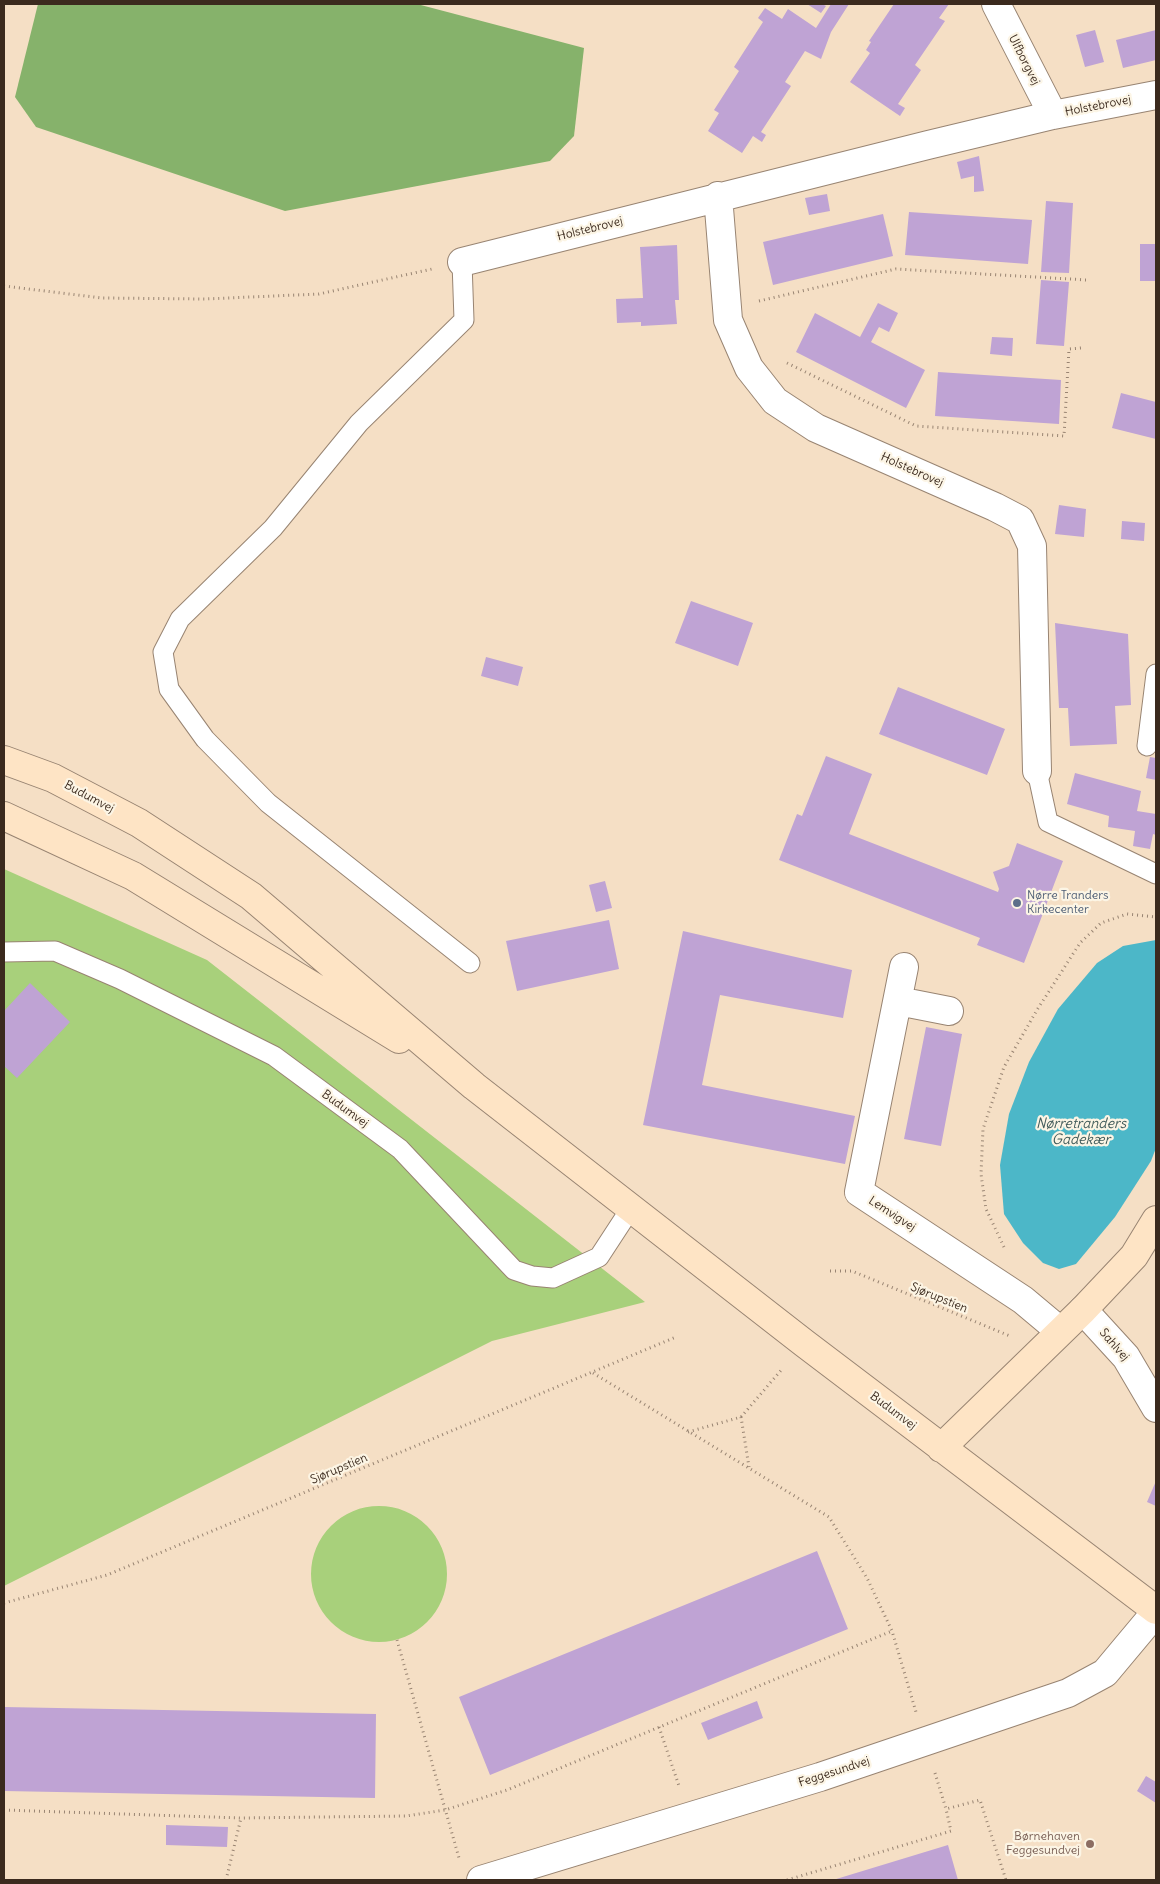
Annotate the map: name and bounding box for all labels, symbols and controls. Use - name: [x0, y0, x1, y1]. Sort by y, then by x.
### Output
- street label: Ulfborgvej: [1005, 32, 1043, 88]
- street label: Holstebrovej: [1064, 93, 1132, 119]
- street label: Holstebrovej: [556, 214, 624, 244]
- street label: Holstebrovej: [878, 450, 946, 490]
- street label: Budumvej: [62, 778, 116, 816]
- place label: Nørre Tranders Kirkecenter: [1027, 889, 1109, 917]
- marker: Nørre Tranders Kirkecenter: [1011, 897, 1023, 909]
- street label: Budumvej: [319, 1087, 371, 1131]
- water label: Nørretranders Gadekær: [1036, 1116, 1126, 1148]
- street label: Lemvigvej: [866, 1193, 918, 1235]
- street label: Sjørupstien: [908, 1280, 970, 1316]
- street label: Sahlvej: [1096, 1326, 1132, 1364]
- street label: Budumvej: [867, 1389, 919, 1433]
- street label: Sjørupstien: [308, 1451, 370, 1487]
- street label: Feggesundvej: [797, 1754, 871, 1790]
- place label: Børnehaven Feggesundvej: [1006, 1830, 1080, 1858]
- marker: Børnehaven Feggesundvej: [1084, 1838, 1096, 1850]

